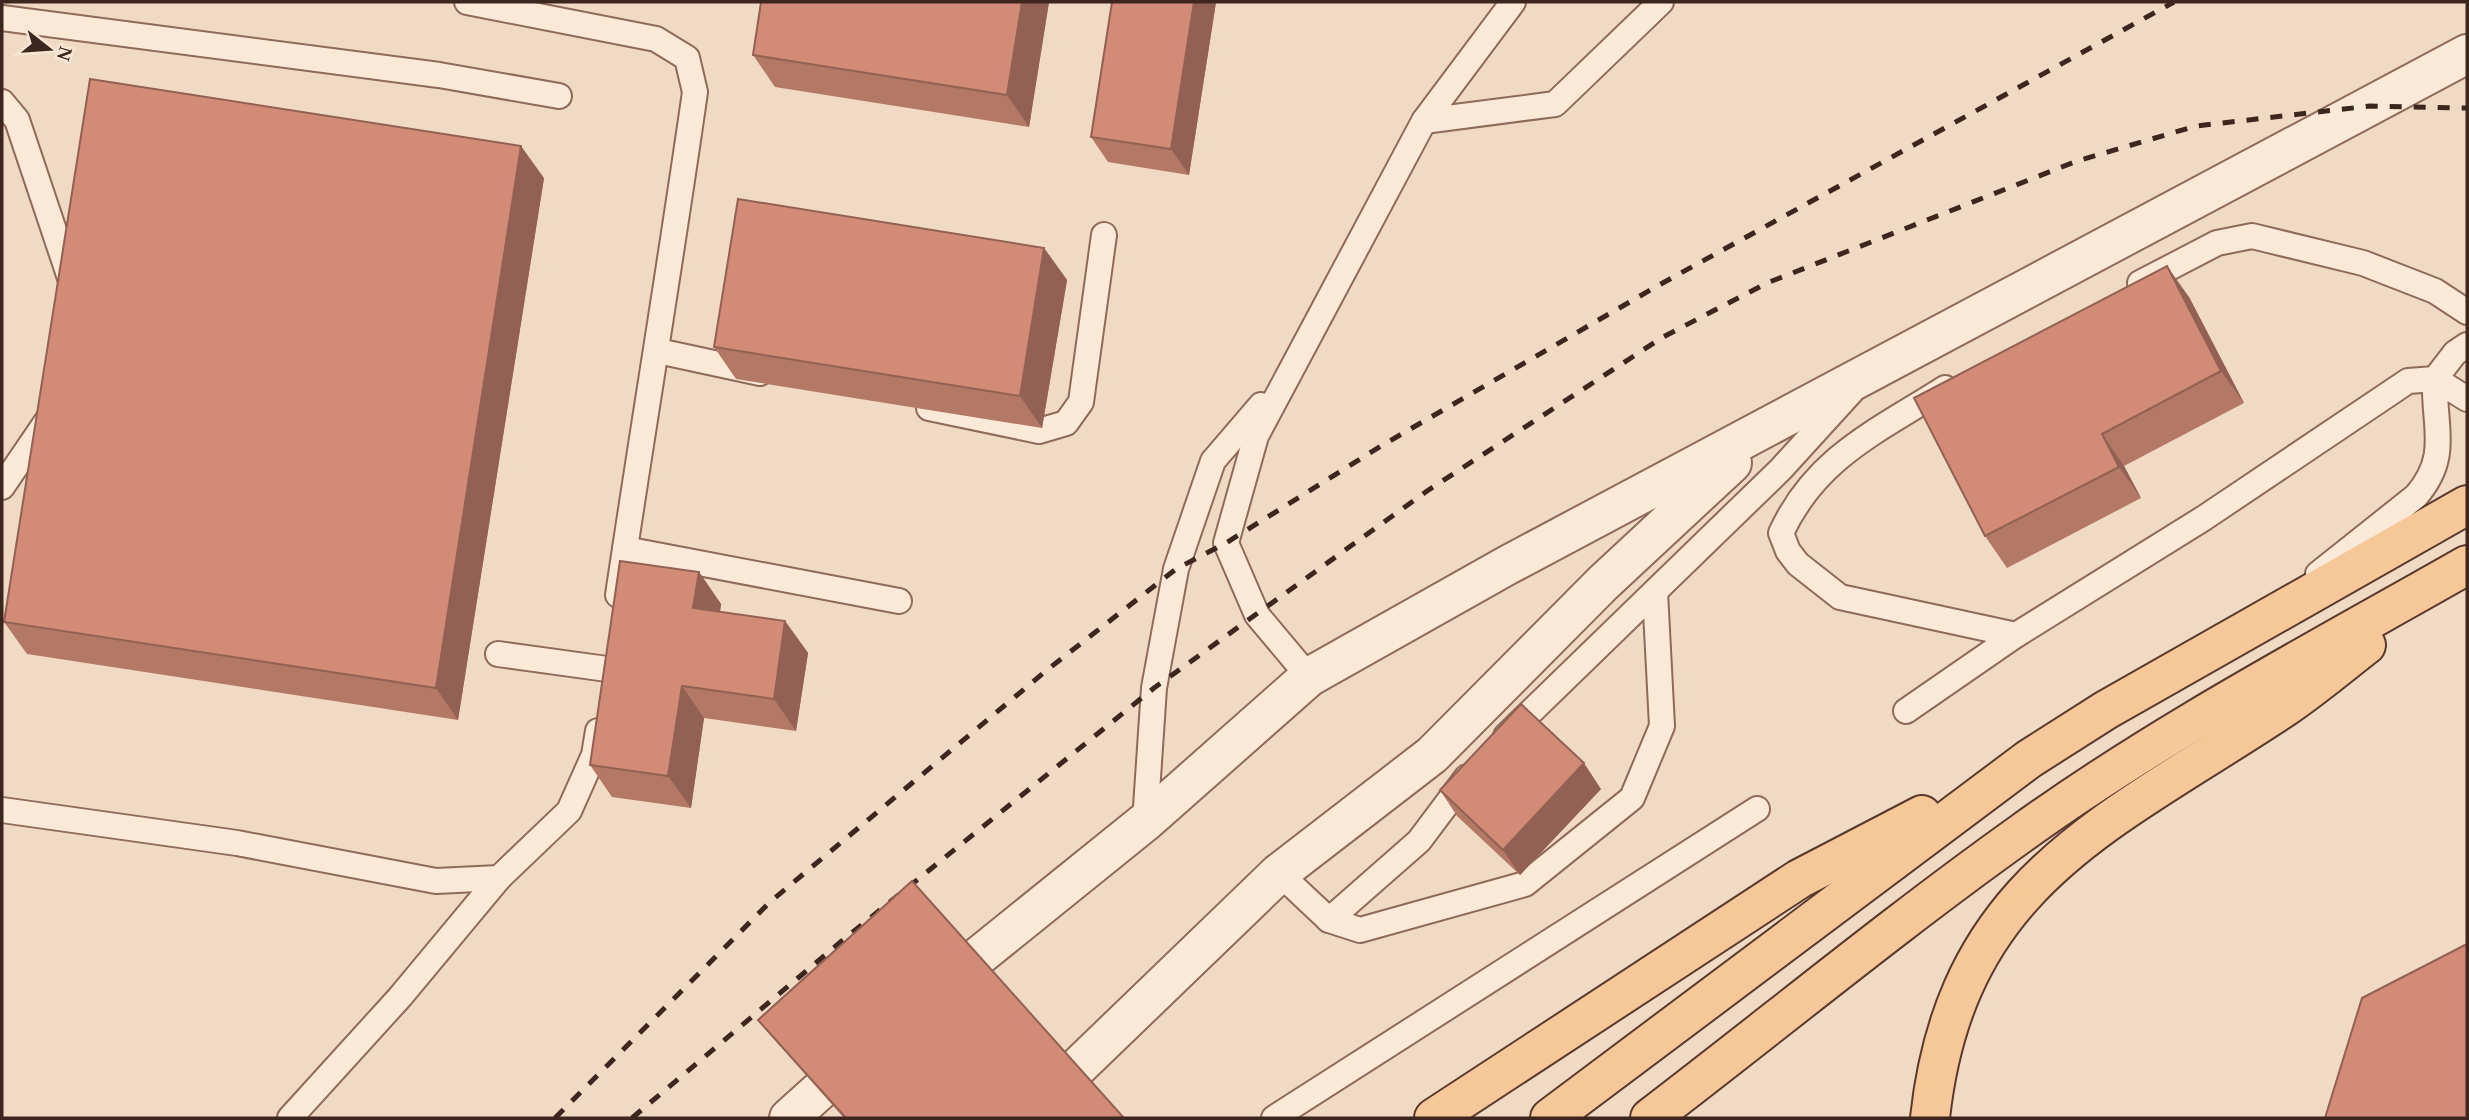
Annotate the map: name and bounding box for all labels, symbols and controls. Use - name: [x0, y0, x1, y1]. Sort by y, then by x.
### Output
- north arrow: [14, 14, 84, 84]
- text: N: [53, 44, 77, 64]

